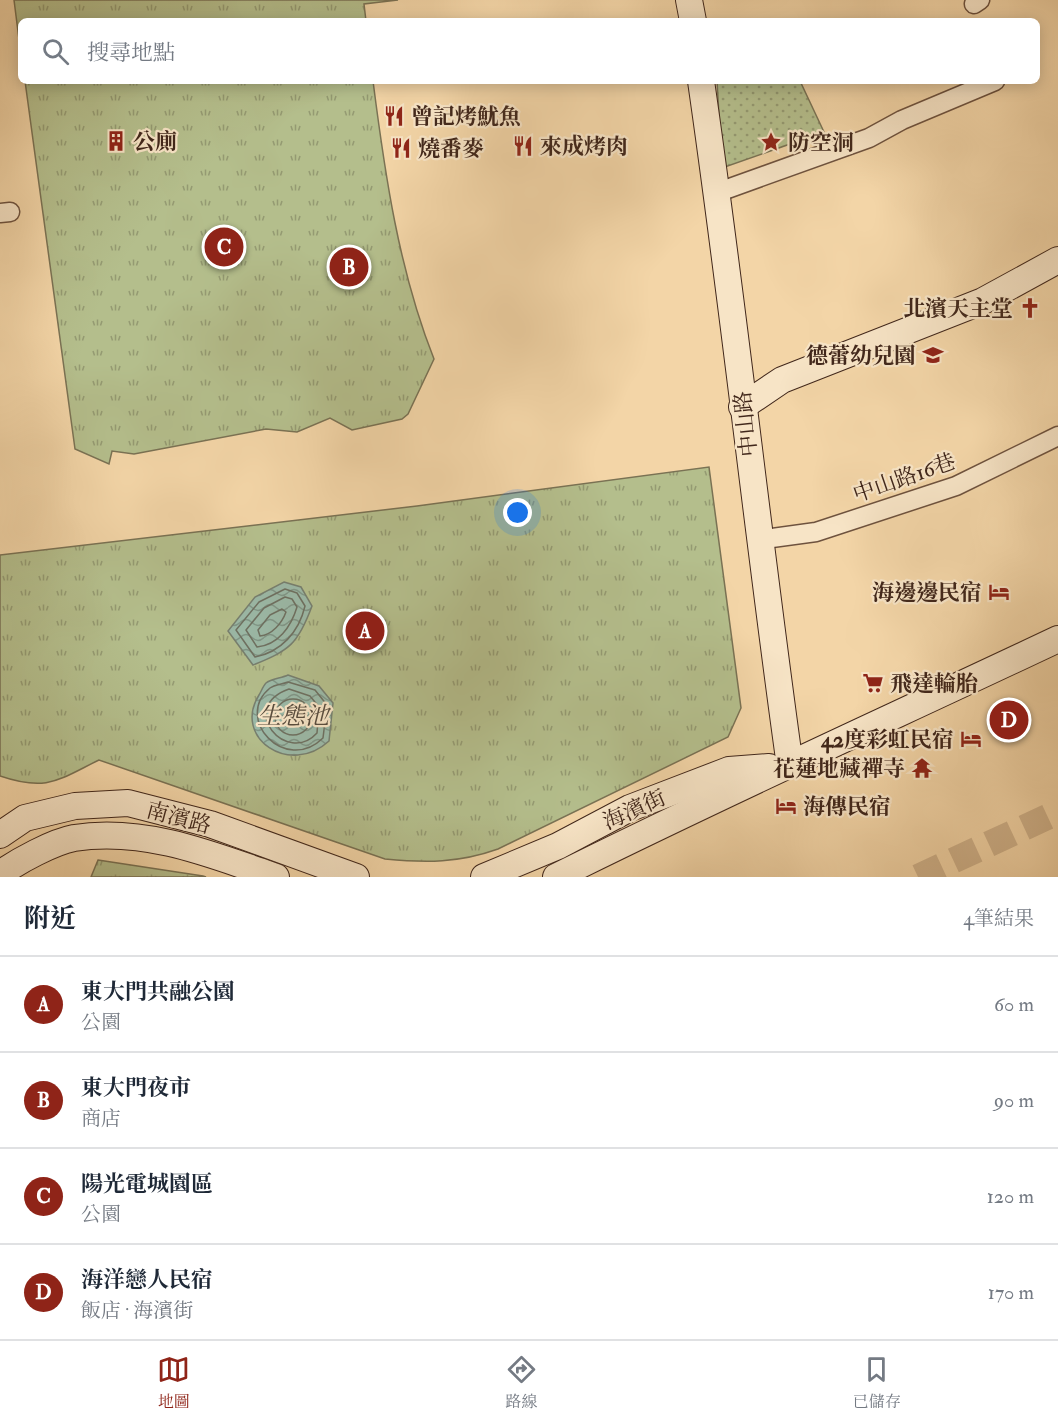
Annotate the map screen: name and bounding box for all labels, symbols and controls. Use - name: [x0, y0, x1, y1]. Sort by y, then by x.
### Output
- search box: [18, 18, 1040, 84]
- icon: search: [39, 35, 72, 68]
- text: 搜尋地點: [87, 39, 175, 67]
- place label: 曾記烤魷魚: [411, 103, 521, 131]
- restaurant icon: 曾記烤魷魚: [382, 104, 406, 128]
- place label: 公廁: [133, 128, 177, 156]
- building icon: 公廁: [104, 129, 128, 153]
- place label: 防空洞: [788, 129, 854, 157]
- place icon: 防空洞: [759, 130, 783, 154]
- place label: 來成烤肉: [540, 133, 628, 161]
- restaurant icon: 來成烤肉: [511, 134, 535, 158]
- place label: 燒番麥: [418, 135, 484, 163]
- restaurant icon: 燒番麥: [389, 136, 413, 160]
- pin: C: [204, 224, 244, 270]
- pin: B: [330, 244, 368, 290]
- place label: 北濱天主堂: [903, 295, 1013, 323]
- church icon: 北濱天主堂: [1018, 296, 1042, 320]
- place label: 德蕾幼兒園: [806, 342, 916, 370]
- school or university icon: 德蕾幼兒園: [921, 343, 945, 367]
- street label: 中山路: [729, 390, 763, 458]
- street label: 中山路16巷: [849, 447, 959, 509]
- your location: [503, 498, 532, 527]
- place label: 海邊邊民宿: [872, 579, 982, 607]
- hotel icon: 海邊邊民宿: [987, 580, 1011, 604]
- pin: A: [346, 608, 385, 654]
- place label: 飛達輪胎: [890, 670, 978, 698]
- supermarket icon: 飛達輪胎: [861, 671, 885, 695]
- pin: D: [990, 698, 1028, 742]
- water label: 生態池: [257, 701, 332, 732]
- place label: 42度彩虹民宿: [820, 726, 954, 754]
- hotel icon: 42度彩虹民宿: [959, 727, 983, 751]
- place label: 花蓮地藏禪寺: [773, 755, 905, 783]
- temple icon: 花蓮地藏禪寺: [910, 756, 934, 780]
- street label: 海濱街: [599, 784, 670, 836]
- place label: 海傳民宿: [803, 793, 891, 821]
- hotel icon: 海傳民宿: [774, 794, 798, 818]
- street label: 南濱路: [143, 796, 214, 840]
- text: 附近: [24, 903, 76, 935]
- text: 4筆結果: [963, 906, 1034, 931]
- text: 東大門共融公園: [81, 978, 235, 1006]
- text: A: [37, 992, 50, 1017]
- text: 60 m: [994, 992, 1034, 1017]
- text: 公園: [81, 1010, 121, 1035]
- text: 東大門夜市: [81, 1074, 191, 1102]
- text: B: [37, 1088, 50, 1113]
- text: 90 m: [994, 1088, 1034, 1113]
- text: 商店: [81, 1106, 121, 1131]
- text: 陽光電城園區: [81, 1170, 213, 1198]
- text: C: [36, 1184, 51, 1209]
- text: 120 m: [987, 1184, 1034, 1209]
- text: 公園: [81, 1202, 121, 1227]
- text: 海洋戀人民宿: [81, 1266, 213, 1294]
- text: D: [35, 1280, 52, 1305]
- text: 170 m: [988, 1280, 1034, 1305]
- text: 飯店 · 海濱街: [81, 1298, 193, 1323]
- tab: 地圖: [157, 1353, 190, 1412]
- tab: 路線: [505, 1353, 538, 1412]
- tab: 已儲存: [853, 1353, 901, 1412]

